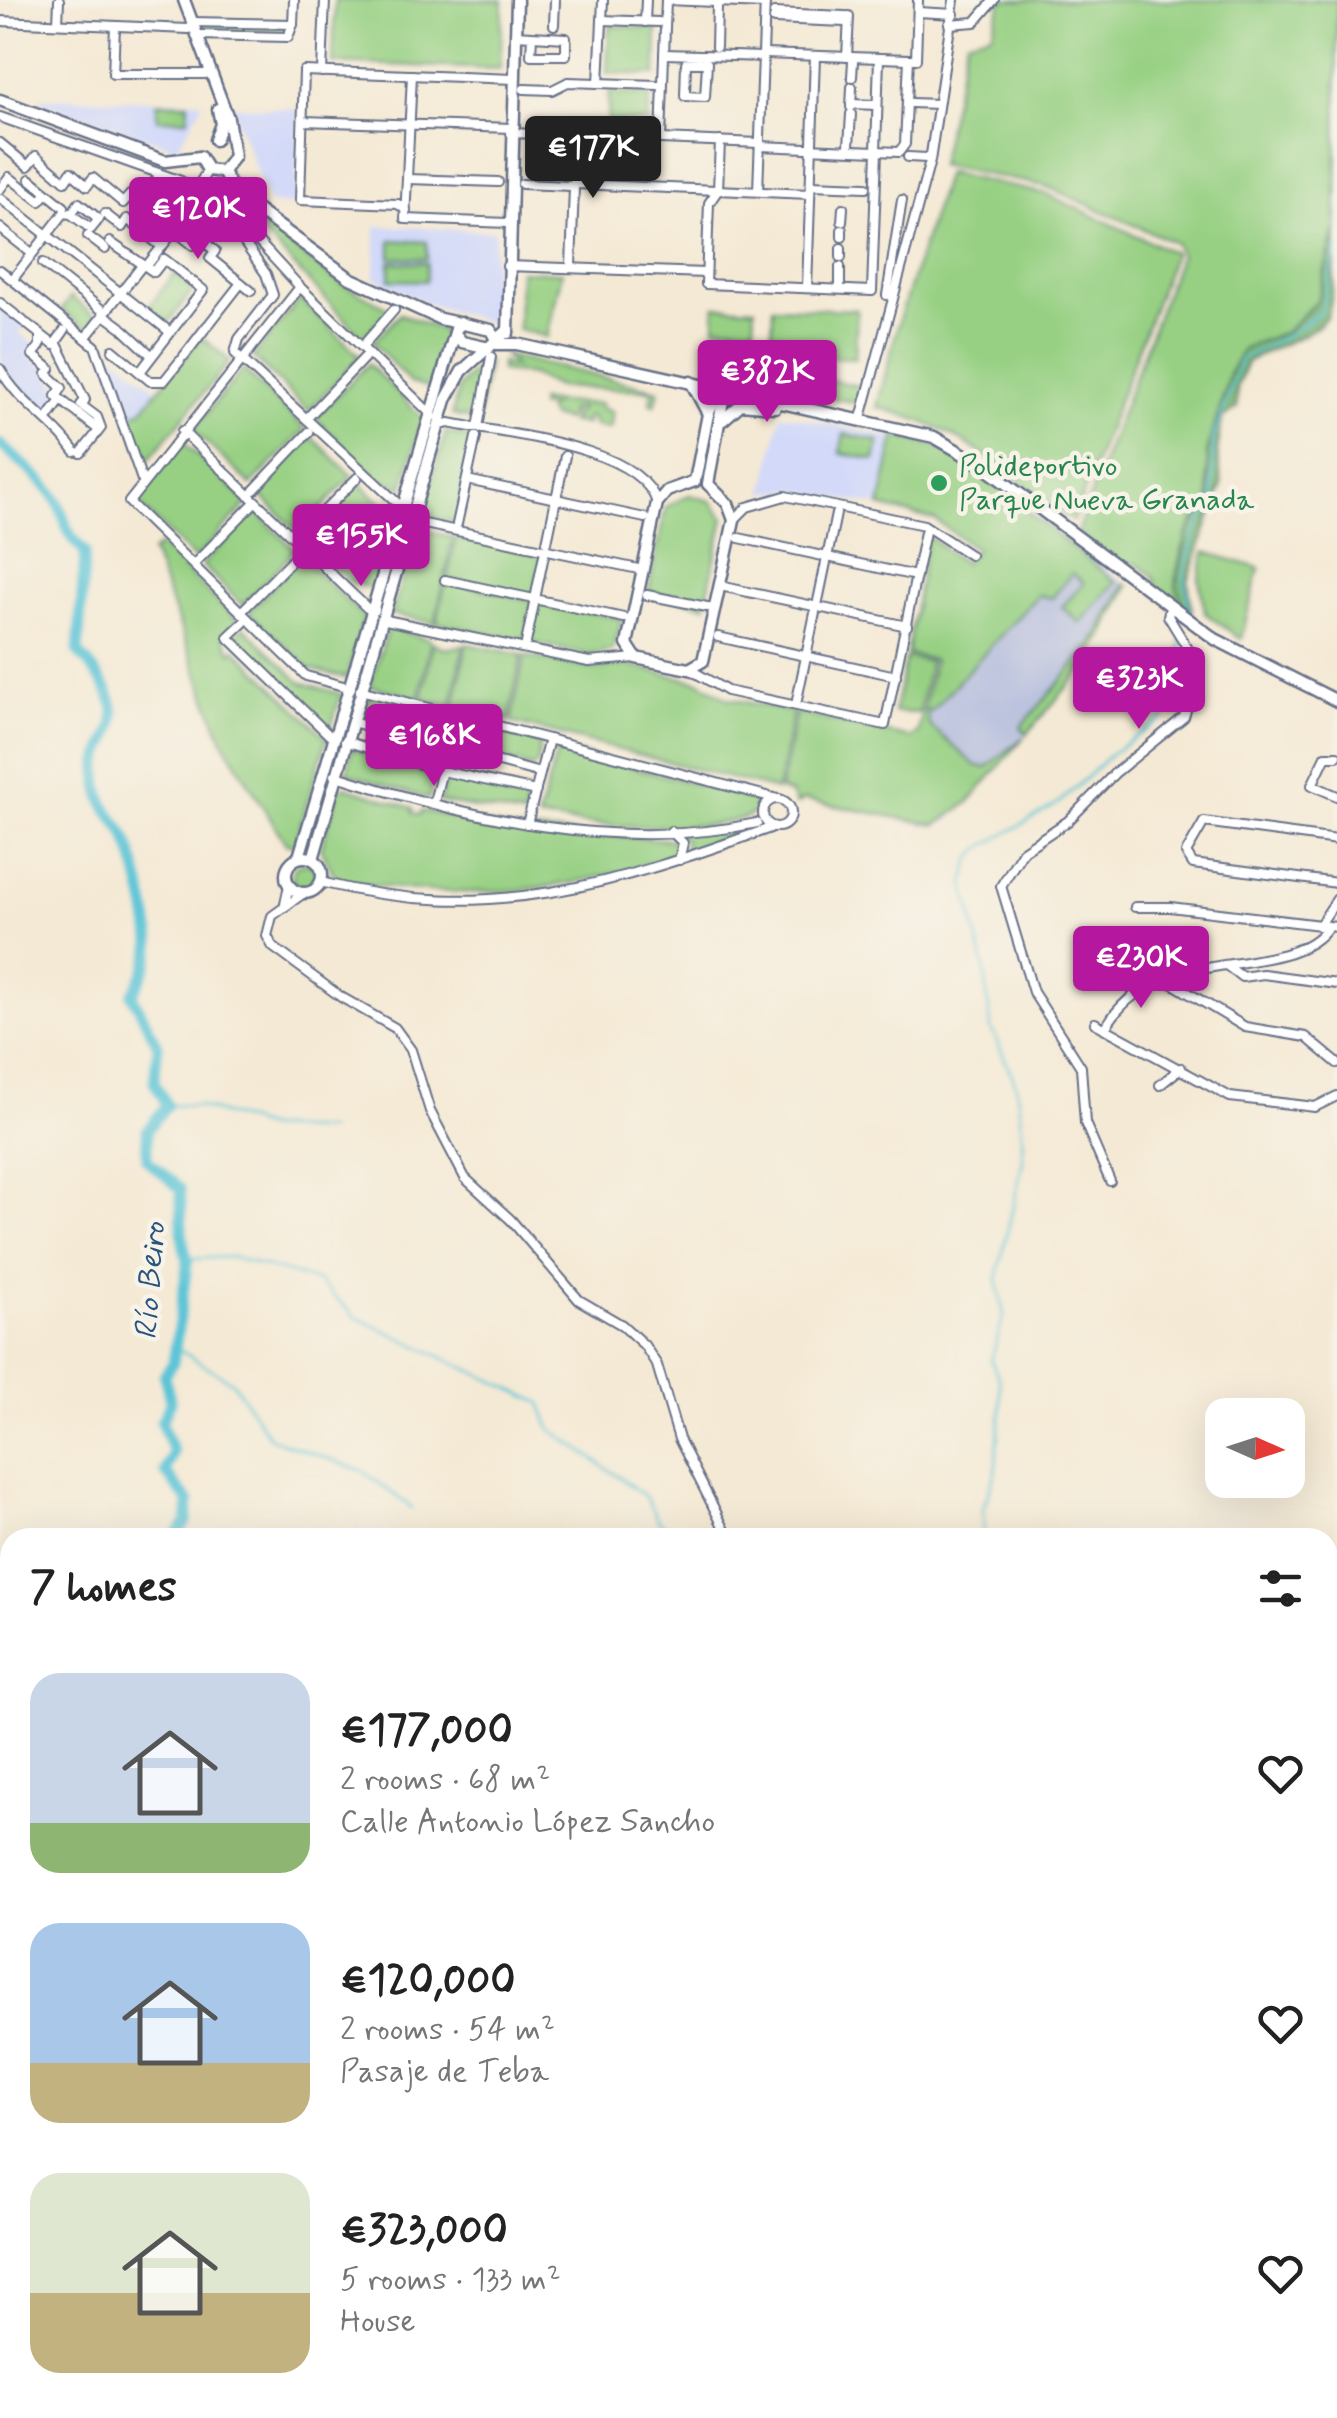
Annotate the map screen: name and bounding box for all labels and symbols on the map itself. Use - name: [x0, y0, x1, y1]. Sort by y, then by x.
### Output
- pin: €177K: [523, 116, 663, 201]
- pin: €120K: [128, 177, 268, 262]
- pin: €382K: [697, 340, 837, 425]
- place label: Polideportivo Parque Nueva Granada: [959, 447, 1255, 520]
- marker: Polideportivo Parque Nueva Granada: [928, 472, 950, 494]
- pin: €155K: [291, 504, 431, 589]
- pin: €323K: [1069, 647, 1209, 732]
- pin: €168K: [364, 704, 504, 789]
- pin: €230K: [1071, 926, 1211, 1011]
- water label: Río Beiro: [126, 1219, 176, 1341]
- north arrow: [1205, 1398, 1305, 1498]

